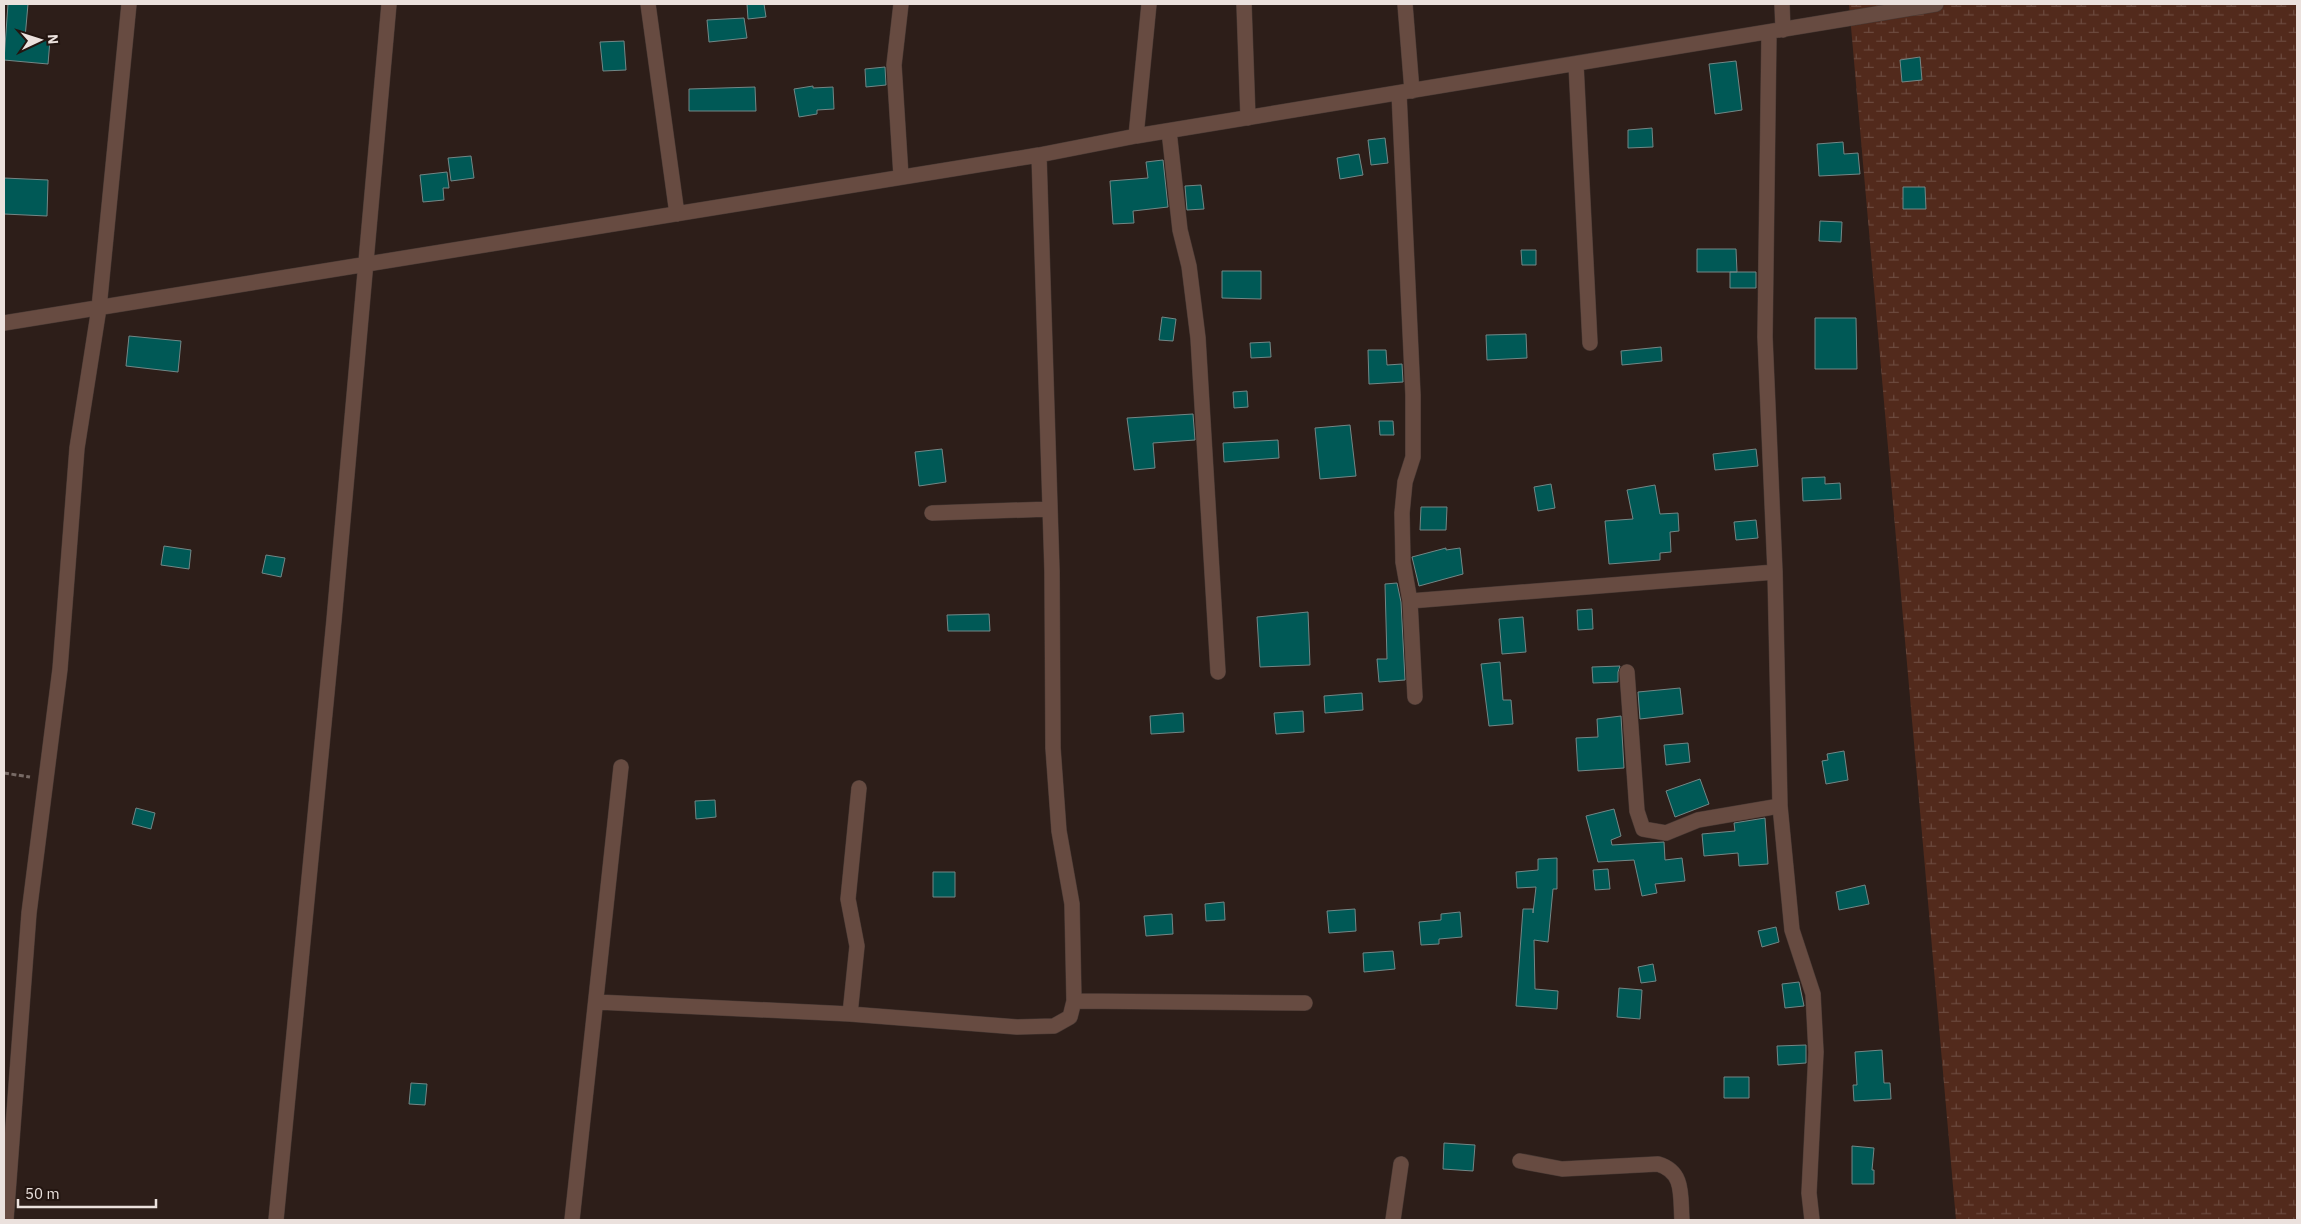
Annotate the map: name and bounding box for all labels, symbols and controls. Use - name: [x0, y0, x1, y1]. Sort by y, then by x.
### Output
- north arrow: [15, 15, 65, 65]
- text: N: [44, 33, 62, 45]
- scale bar: [18, 1176, 155, 1208]
- text: 50 m: [25, 1184, 60, 1203]

